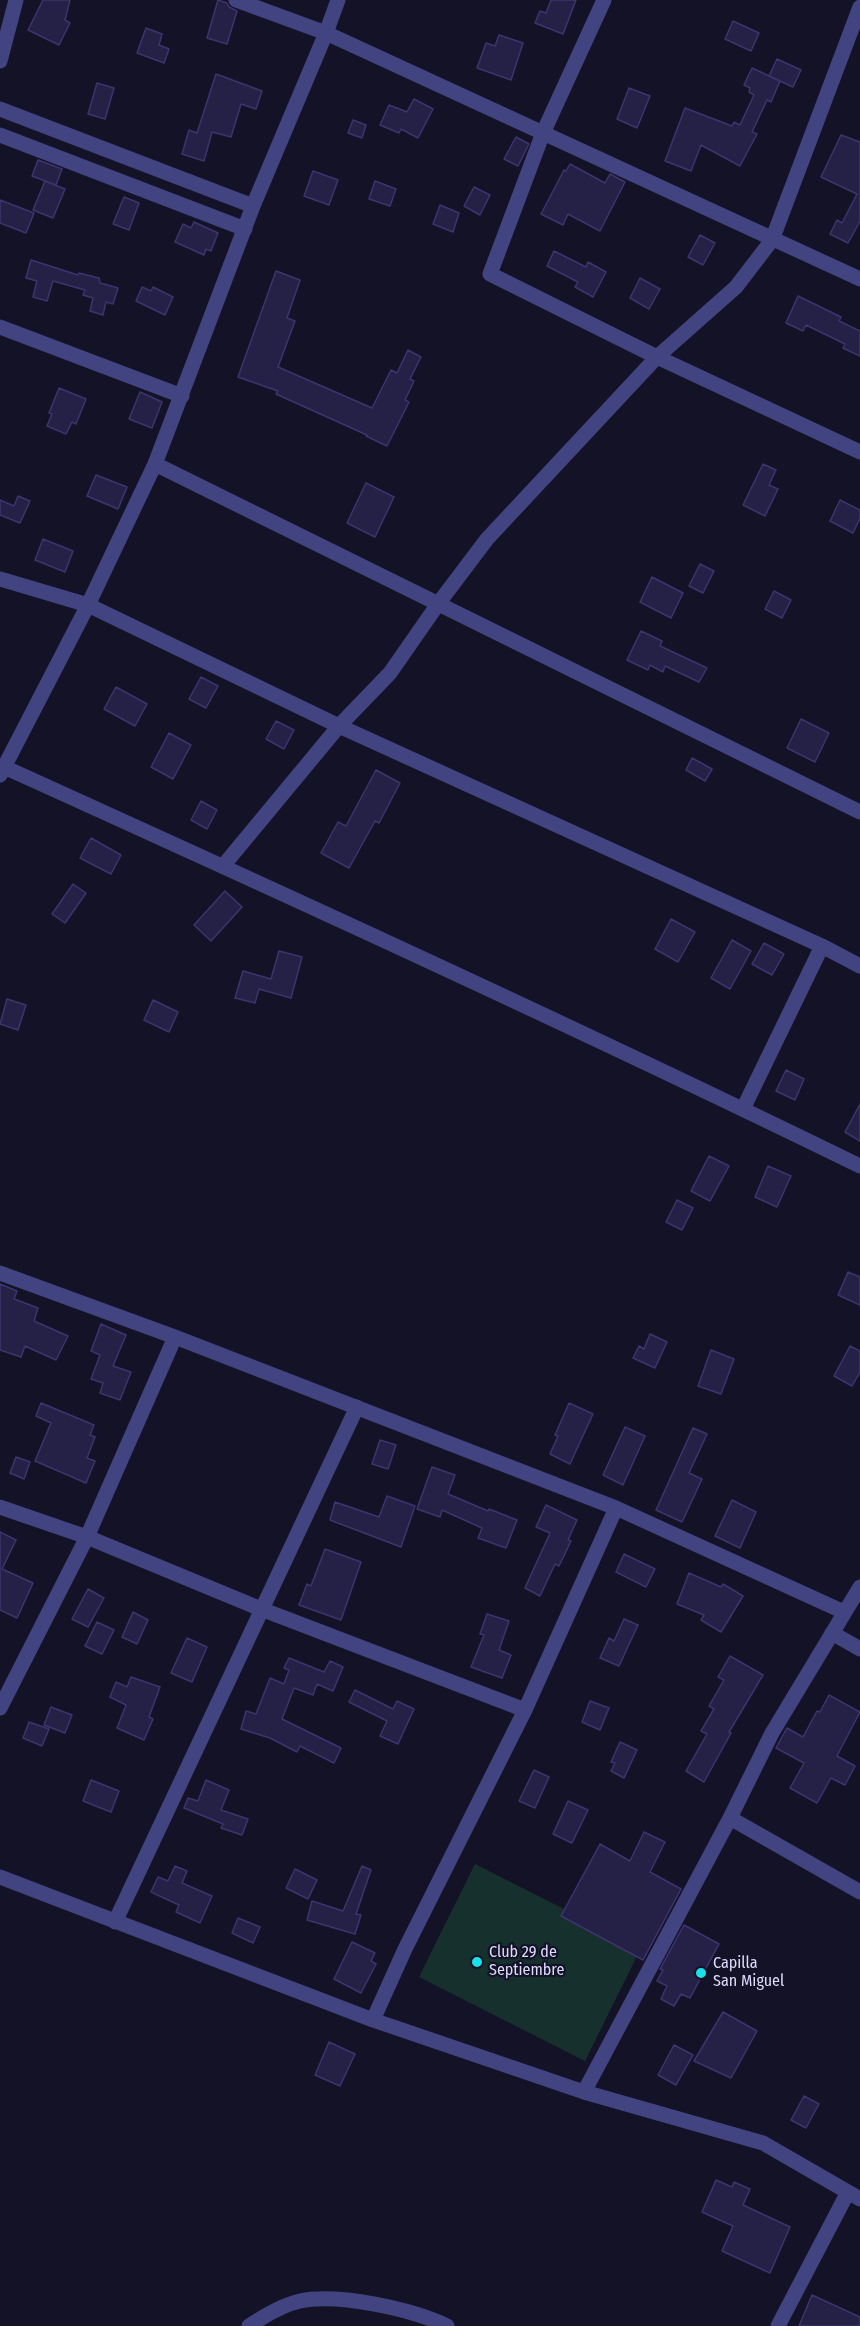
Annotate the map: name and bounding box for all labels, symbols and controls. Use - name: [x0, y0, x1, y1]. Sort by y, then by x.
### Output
- place label: Club 29 de Septiembre: [489, 1943, 564, 1981]
- place label: Capilla San Miguel: [713, 1954, 784, 1992]
- marker: Club 29 de Septiembre: [470, 1955, 484, 1969]
- marker: Capilla San Miguel: [694, 1966, 708, 1980]

